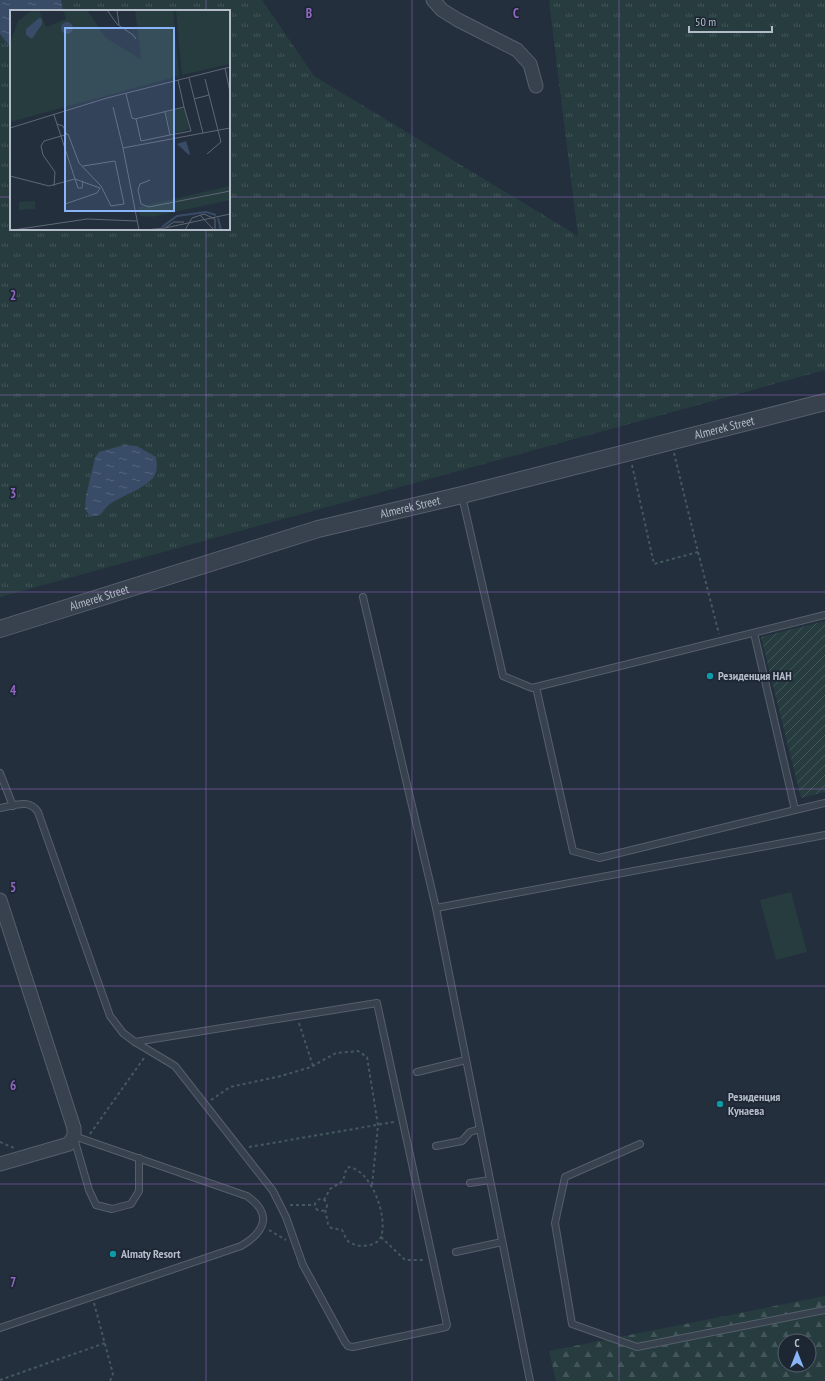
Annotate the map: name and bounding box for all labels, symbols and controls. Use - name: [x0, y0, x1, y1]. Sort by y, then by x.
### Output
- text: B: [306, 5, 312, 22]
- text: C: [513, 5, 519, 22]
- scale bar: [689, 8, 772, 34]
- inset map: [10, 10, 230, 230]
- text: 50 m: [695, 14, 716, 29]
- text: 2: [10, 287, 16, 304]
- street label: Almerek Street: [693, 412, 756, 442]
- text: 3: [10, 485, 16, 502]
- street label: Almerek Street: [378, 492, 442, 521]
- street label: Almerek Street: [68, 581, 131, 614]
- place label: Резиденция НАН: [718, 668, 792, 683]
- marker: Резиденция НАН: [705, 671, 715, 681]
- text: 4: [10, 682, 17, 699]
- text: 5: [10, 879, 16, 896]
- text: 6: [10, 1077, 16, 1094]
- place label: Резиденция Кунаева: [728, 1089, 780, 1118]
- marker: Резиденция Кунаева: [715, 1099, 725, 1109]
- place label: Almaty Resort: [120, 1246, 181, 1261]
- marker: Almaty Resort: [108, 1249, 118, 1259]
- text: 7: [10, 1274, 16, 1291]
- north arrow: [777, 1333, 817, 1373]
- text: С: [794, 1336, 800, 1350]

